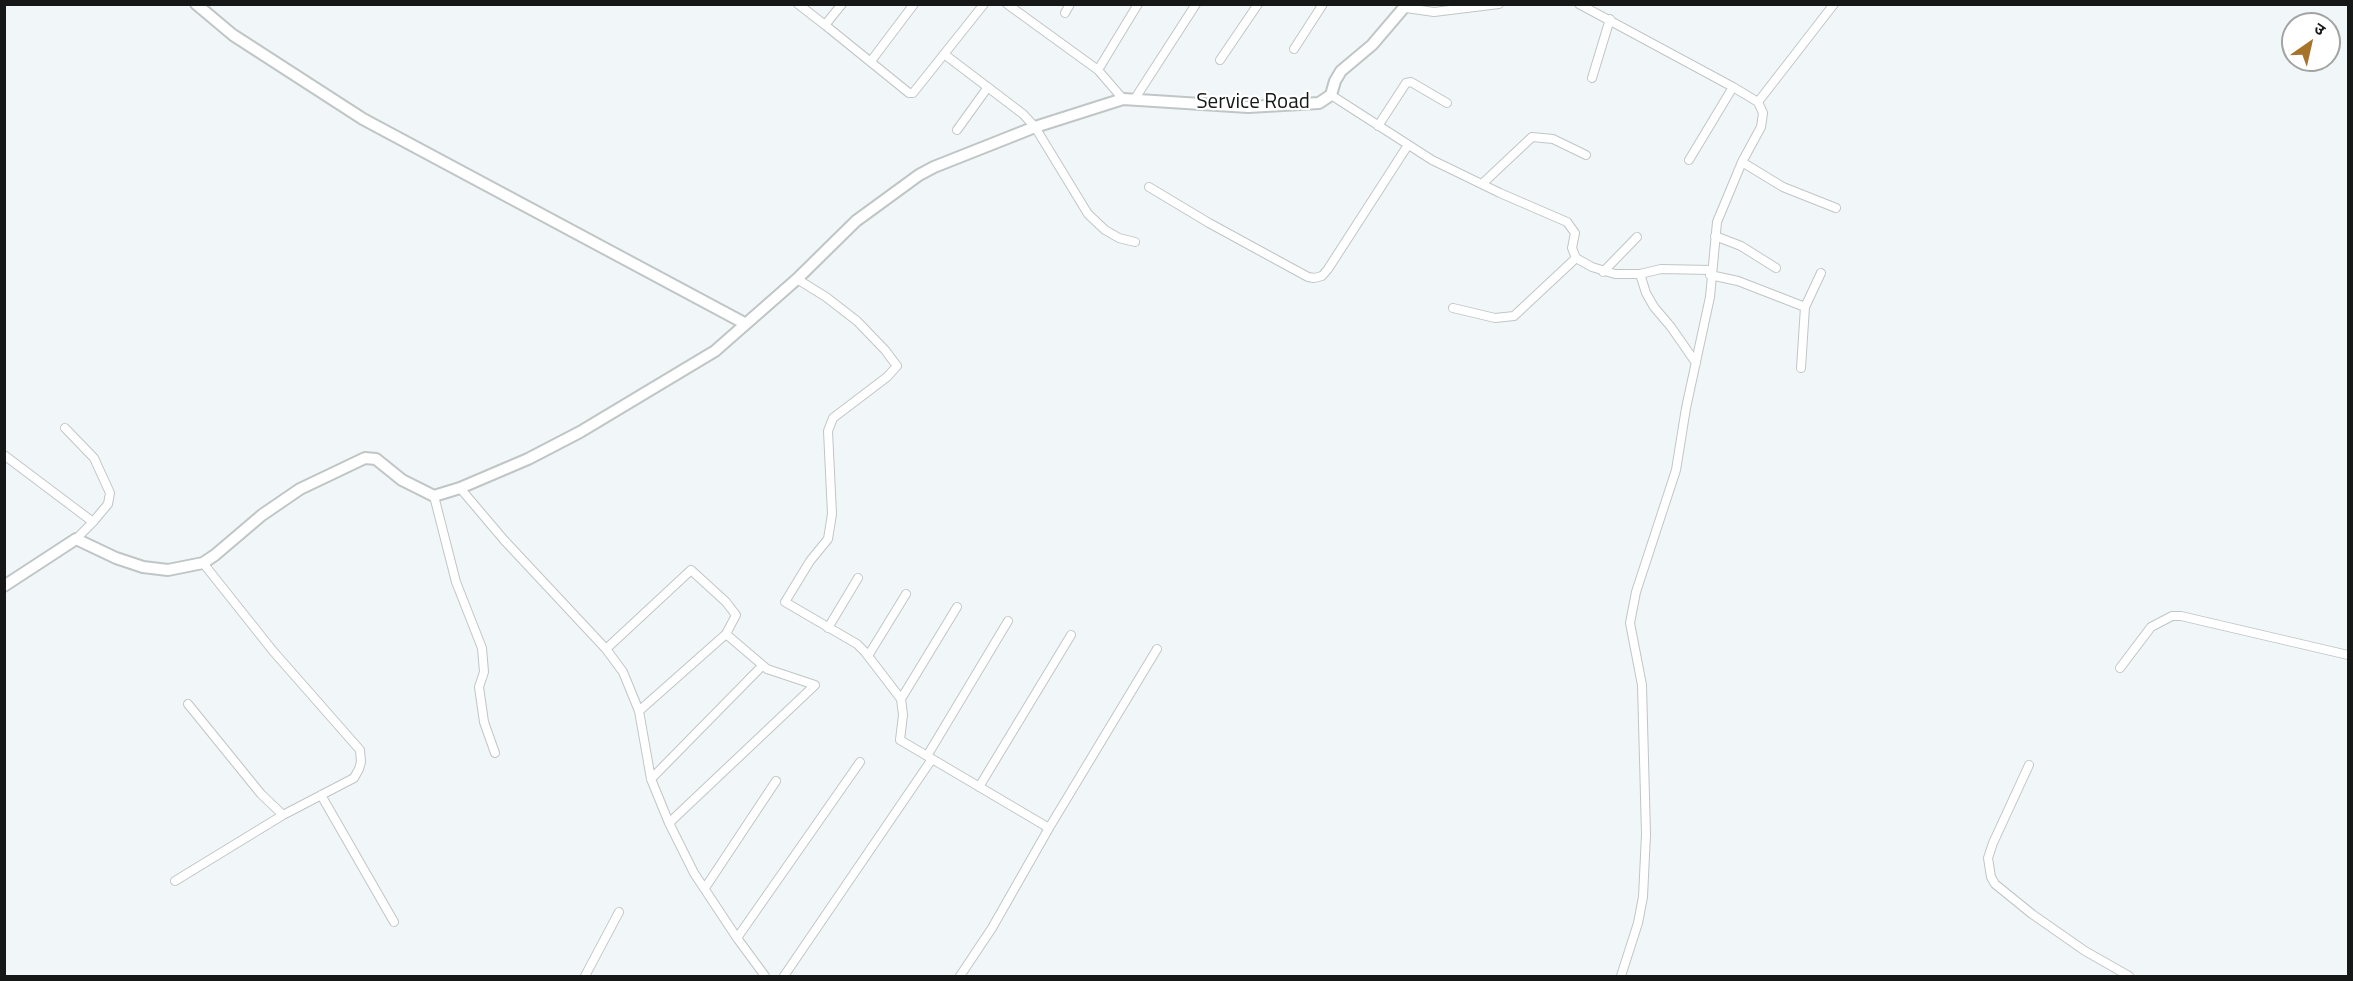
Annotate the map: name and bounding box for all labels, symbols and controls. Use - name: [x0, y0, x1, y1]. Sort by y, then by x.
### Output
- north arrow: [2281, 12, 2341, 72]
- text: उ: [2309, 16, 2331, 41]
- street label: Service Road: [1196, 90, 1310, 116]

